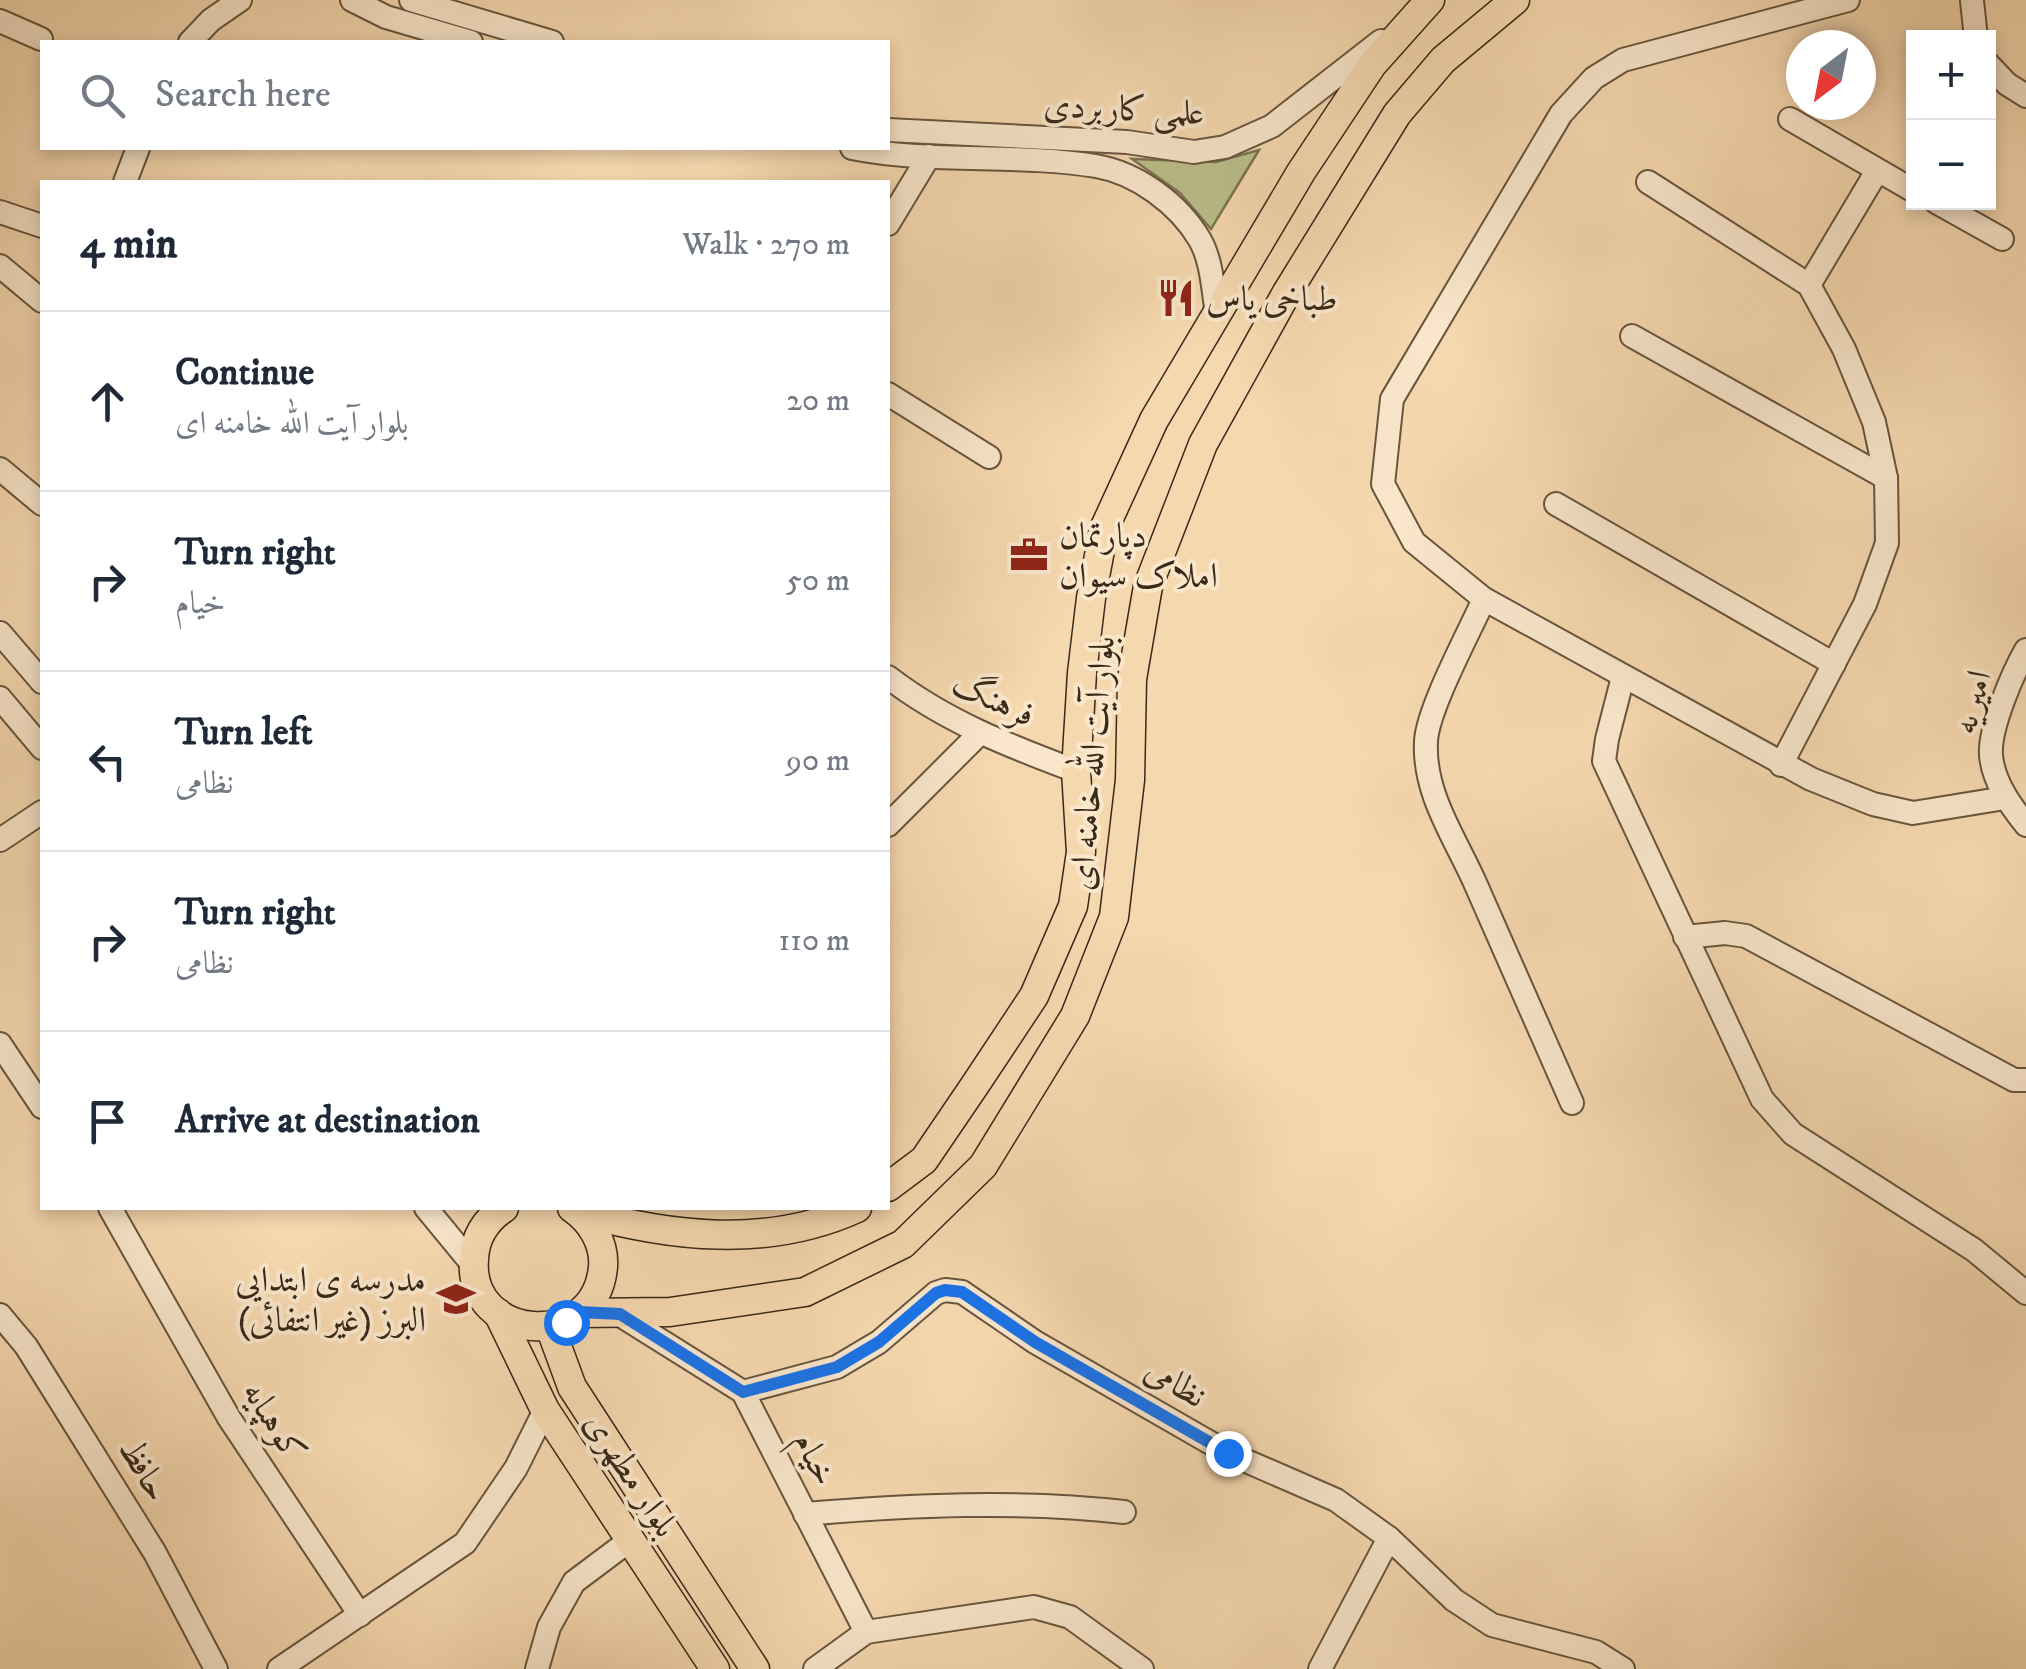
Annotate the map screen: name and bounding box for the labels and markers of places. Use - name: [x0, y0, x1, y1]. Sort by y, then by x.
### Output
- restaurant icon: طباخی یاس: [1155, 277, 1197, 319]
- place label: طباخی یاس: [1206, 278, 1338, 322]
- place label: دپارتمان املاک سیوان: [1059, 515, 1218, 599]
- office icon: دپارتمان املاک سیوان: [1008, 534, 1050, 576]
- place label: مدرسه ی ابتدایی (غیر انتفائی) البرز: [235, 1259, 426, 1343]
- school or university icon: مدرسه ی ابتدایی (غیر انتفائی) البرز: [435, 1278, 477, 1320]

